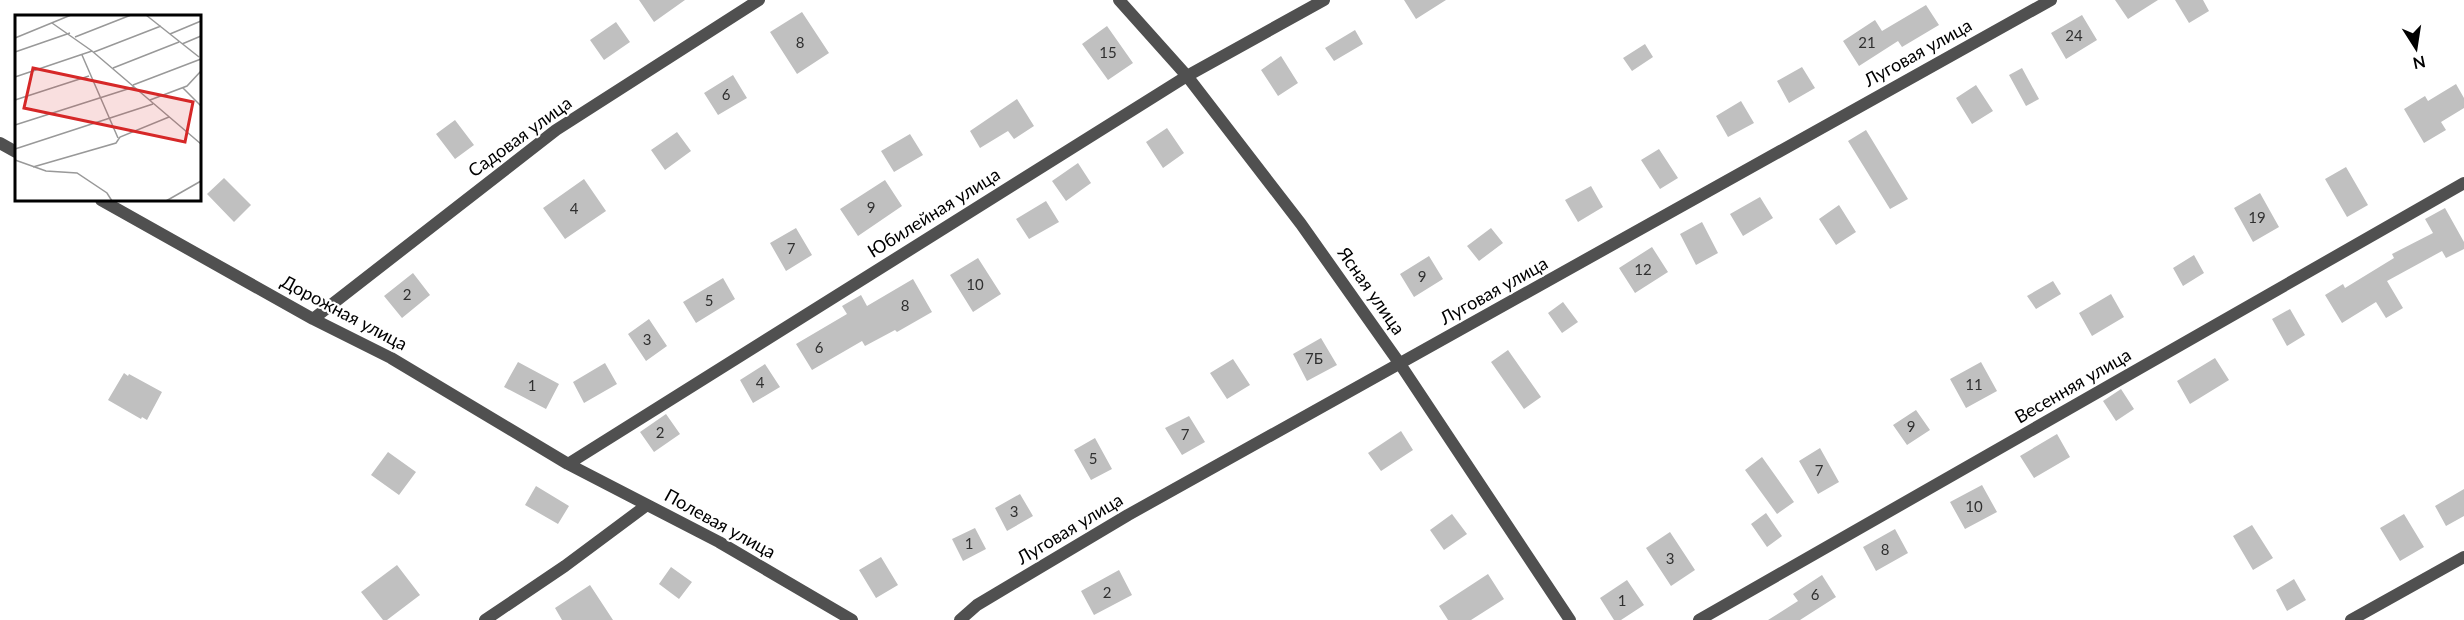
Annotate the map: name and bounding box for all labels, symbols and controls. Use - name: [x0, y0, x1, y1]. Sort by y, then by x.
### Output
- street label: Луговая улица: [1859, 13, 1975, 91]
- inset map: [15, 15, 201, 201]
- north arrow: [2386, 18, 2446, 78]
- house number: 24: [2065, 26, 2083, 44]
- house number: 8: [796, 33, 804, 51]
- house number: 21: [1858, 33, 1876, 51]
- house number: 15: [1099, 43, 1117, 61]
- text: N: [2411, 53, 2427, 74]
- house number: 6: [722, 85, 731, 103]
- street label: Садовая улица: [463, 91, 576, 181]
- street label: Юбилейная улица: [863, 163, 1004, 262]
- house number: 9: [867, 198, 875, 216]
- house number: 4: [570, 199, 579, 217]
- house number: 19: [2248, 208, 2266, 226]
- house number: 7: [787, 239, 796, 257]
- street label: Ясная улица: [1333, 242, 1410, 339]
- street label: Луговая улица: [1435, 251, 1551, 329]
- house number: 12: [1634, 260, 1652, 278]
- house number: 9: [1418, 267, 1426, 285]
- street label: Дорожная улица: [278, 270, 411, 355]
- house number: 10: [966, 275, 984, 293]
- house number: 2: [403, 285, 411, 303]
- house number: 5: [705, 291, 713, 309]
- house number: 8: [901, 296, 909, 314]
- house number: 3: [643, 330, 651, 348]
- house number: 6: [815, 338, 824, 356]
- street label: Весенняя улица: [2010, 343, 2135, 427]
- house number: 7Б: [1305, 349, 1323, 367]
- house number: 4: [756, 373, 765, 391]
- house number: 11: [1965, 375, 1983, 393]
- house number: 1: [528, 376, 536, 394]
- house number: 9: [1907, 417, 1915, 435]
- house number: 2: [656, 423, 664, 441]
- house number: 7: [1181, 425, 1190, 443]
- house number: 5: [1089, 449, 1097, 467]
- house number: 7: [1815, 461, 1824, 479]
- street label: Полевая улица: [661, 484, 780, 563]
- street label: Луговая улица: [1012, 488, 1127, 569]
- house number: 10: [1965, 497, 1983, 515]
- house number: 3: [1010, 502, 1018, 520]
- house number: 1: [965, 534, 973, 552]
- house number: 8: [1881, 540, 1889, 558]
- house number: 3: [1666, 549, 1674, 567]
- house number: 2: [1103, 583, 1111, 601]
- house number: 6: [1811, 585, 1820, 603]
- house number: 1: [1618, 591, 1626, 609]

